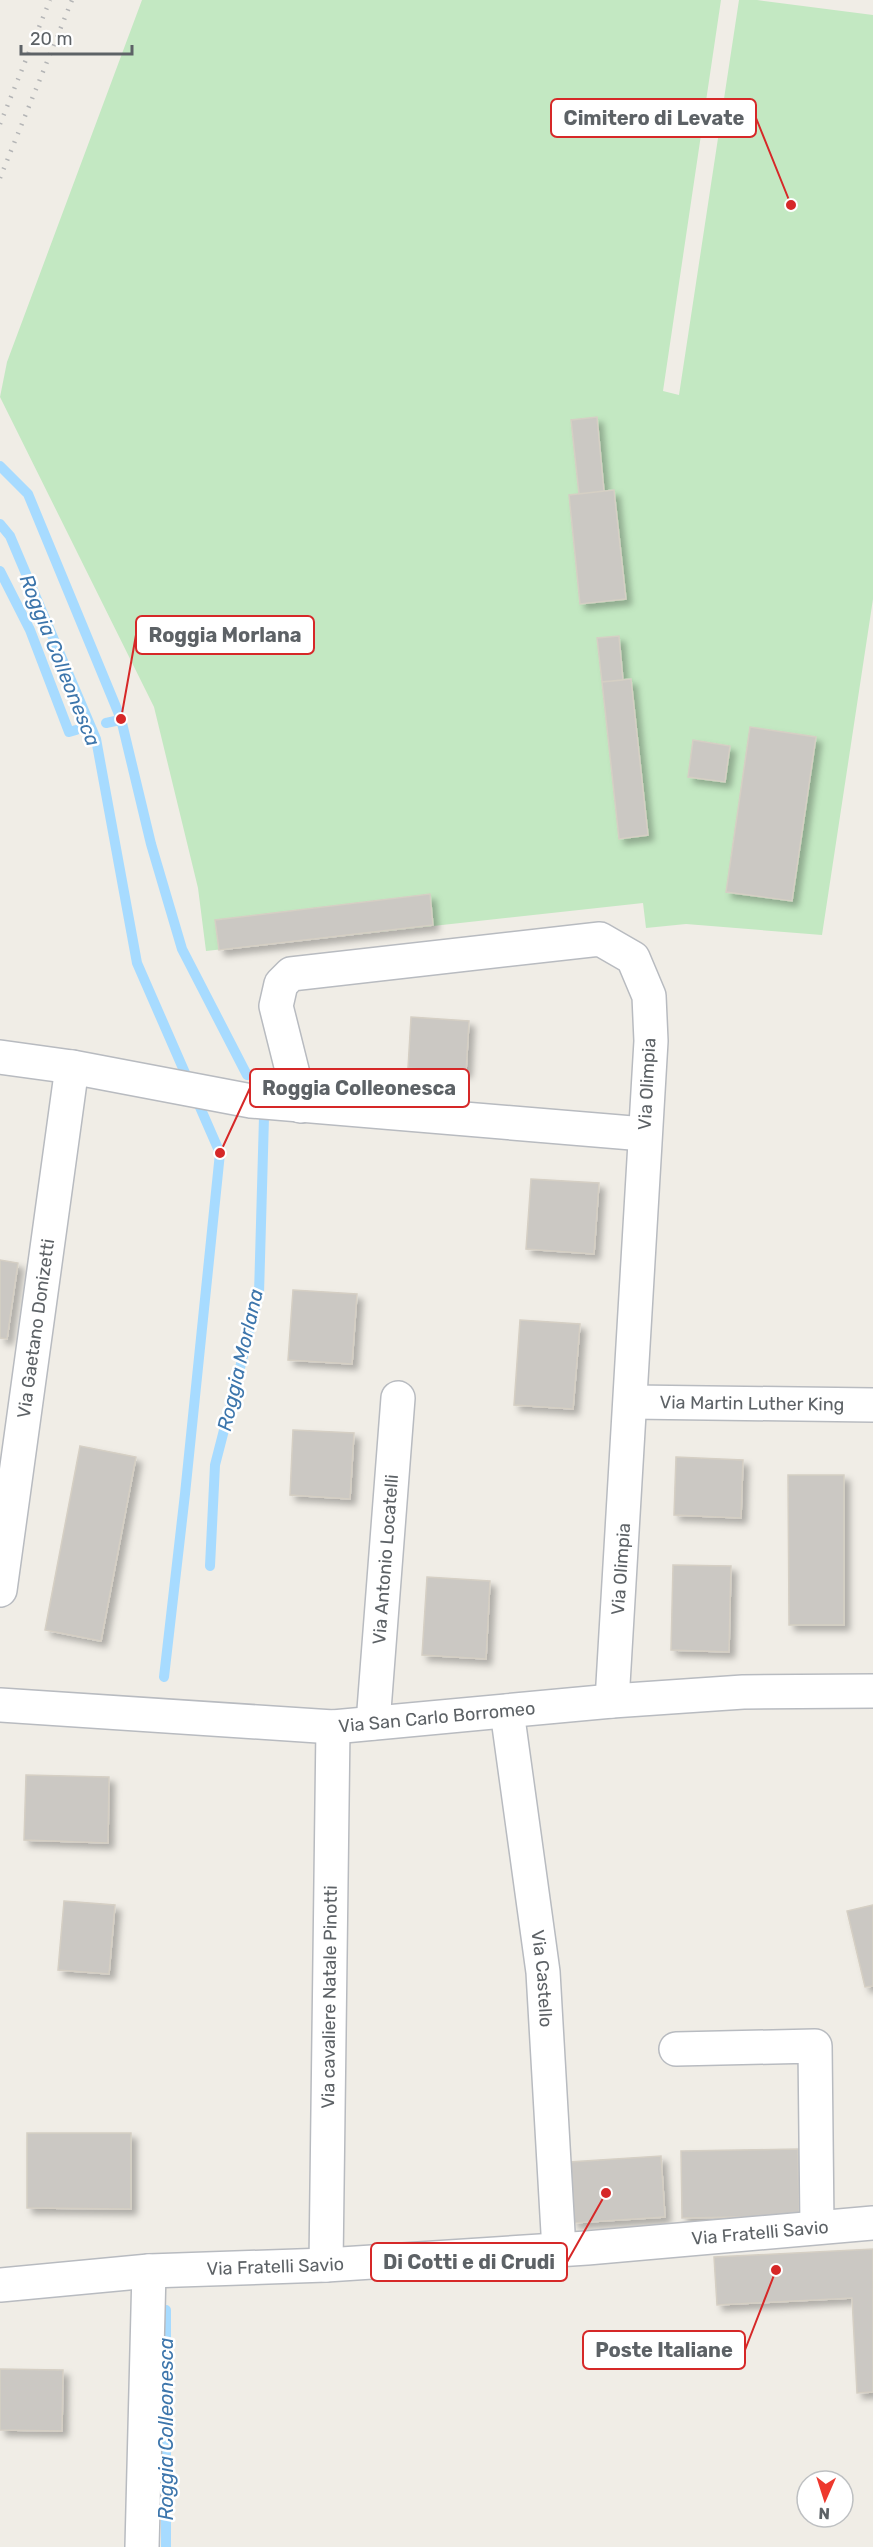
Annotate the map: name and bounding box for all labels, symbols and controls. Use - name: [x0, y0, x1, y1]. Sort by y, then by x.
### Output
- scale bar: [21, 18, 132, 56]
- text: 20 m: [30, 28, 72, 50]
- callout: Cimitero di Levate: [551, 99, 756, 137]
- text: Cimitero di Levate: [564, 106, 745, 130]
- water label: Roggia Colleonesca: [15, 571, 106, 750]
- callout: Roggia Morlana: [136, 616, 314, 654]
- text: Roggia Morlana: [148, 623, 302, 647]
- street label: Via Olimpia: [634, 1037, 660, 1131]
- callout: Roggia Colleonesca: [250, 1069, 469, 1107]
- text: Roggia Colleonesca: [262, 1076, 456, 1100]
- street label: Via Gaetano Donizetti: [13, 1237, 59, 1420]
- water label: Roggia Morlana: [212, 1286, 268, 1433]
- street label: Via Martin Luther King: [659, 1391, 845, 1416]
- street label: Via Antonio Locatelli: [368, 1474, 403, 1645]
- street label: Via Olimpia: [607, 1522, 635, 1616]
- street label: Via San Carlo Borromeo: [337, 1697, 536, 1737]
- street label: Via cavaliere Natale Pinotti: [317, 1885, 342, 2109]
- street label: Via Castello: [526, 1929, 557, 2028]
- street label: Via Fratelli Savio: [691, 2216, 830, 2250]
- callout: Di Cotti e di Crudi: [371, 2243, 567, 2281]
- text: Di Cotti e di Crudi: [383, 2250, 555, 2274]
- street label: Via Fratelli Savio: [206, 2253, 345, 2280]
- callout: Poste Italiane: [583, 2331, 745, 2369]
- water label: Roggia Colleonesca: [154, 2337, 178, 2521]
- text: Poste Italiane: [595, 2338, 733, 2362]
- north arrow: [795, 2469, 855, 2529]
- text: N: [818, 2504, 830, 2523]

